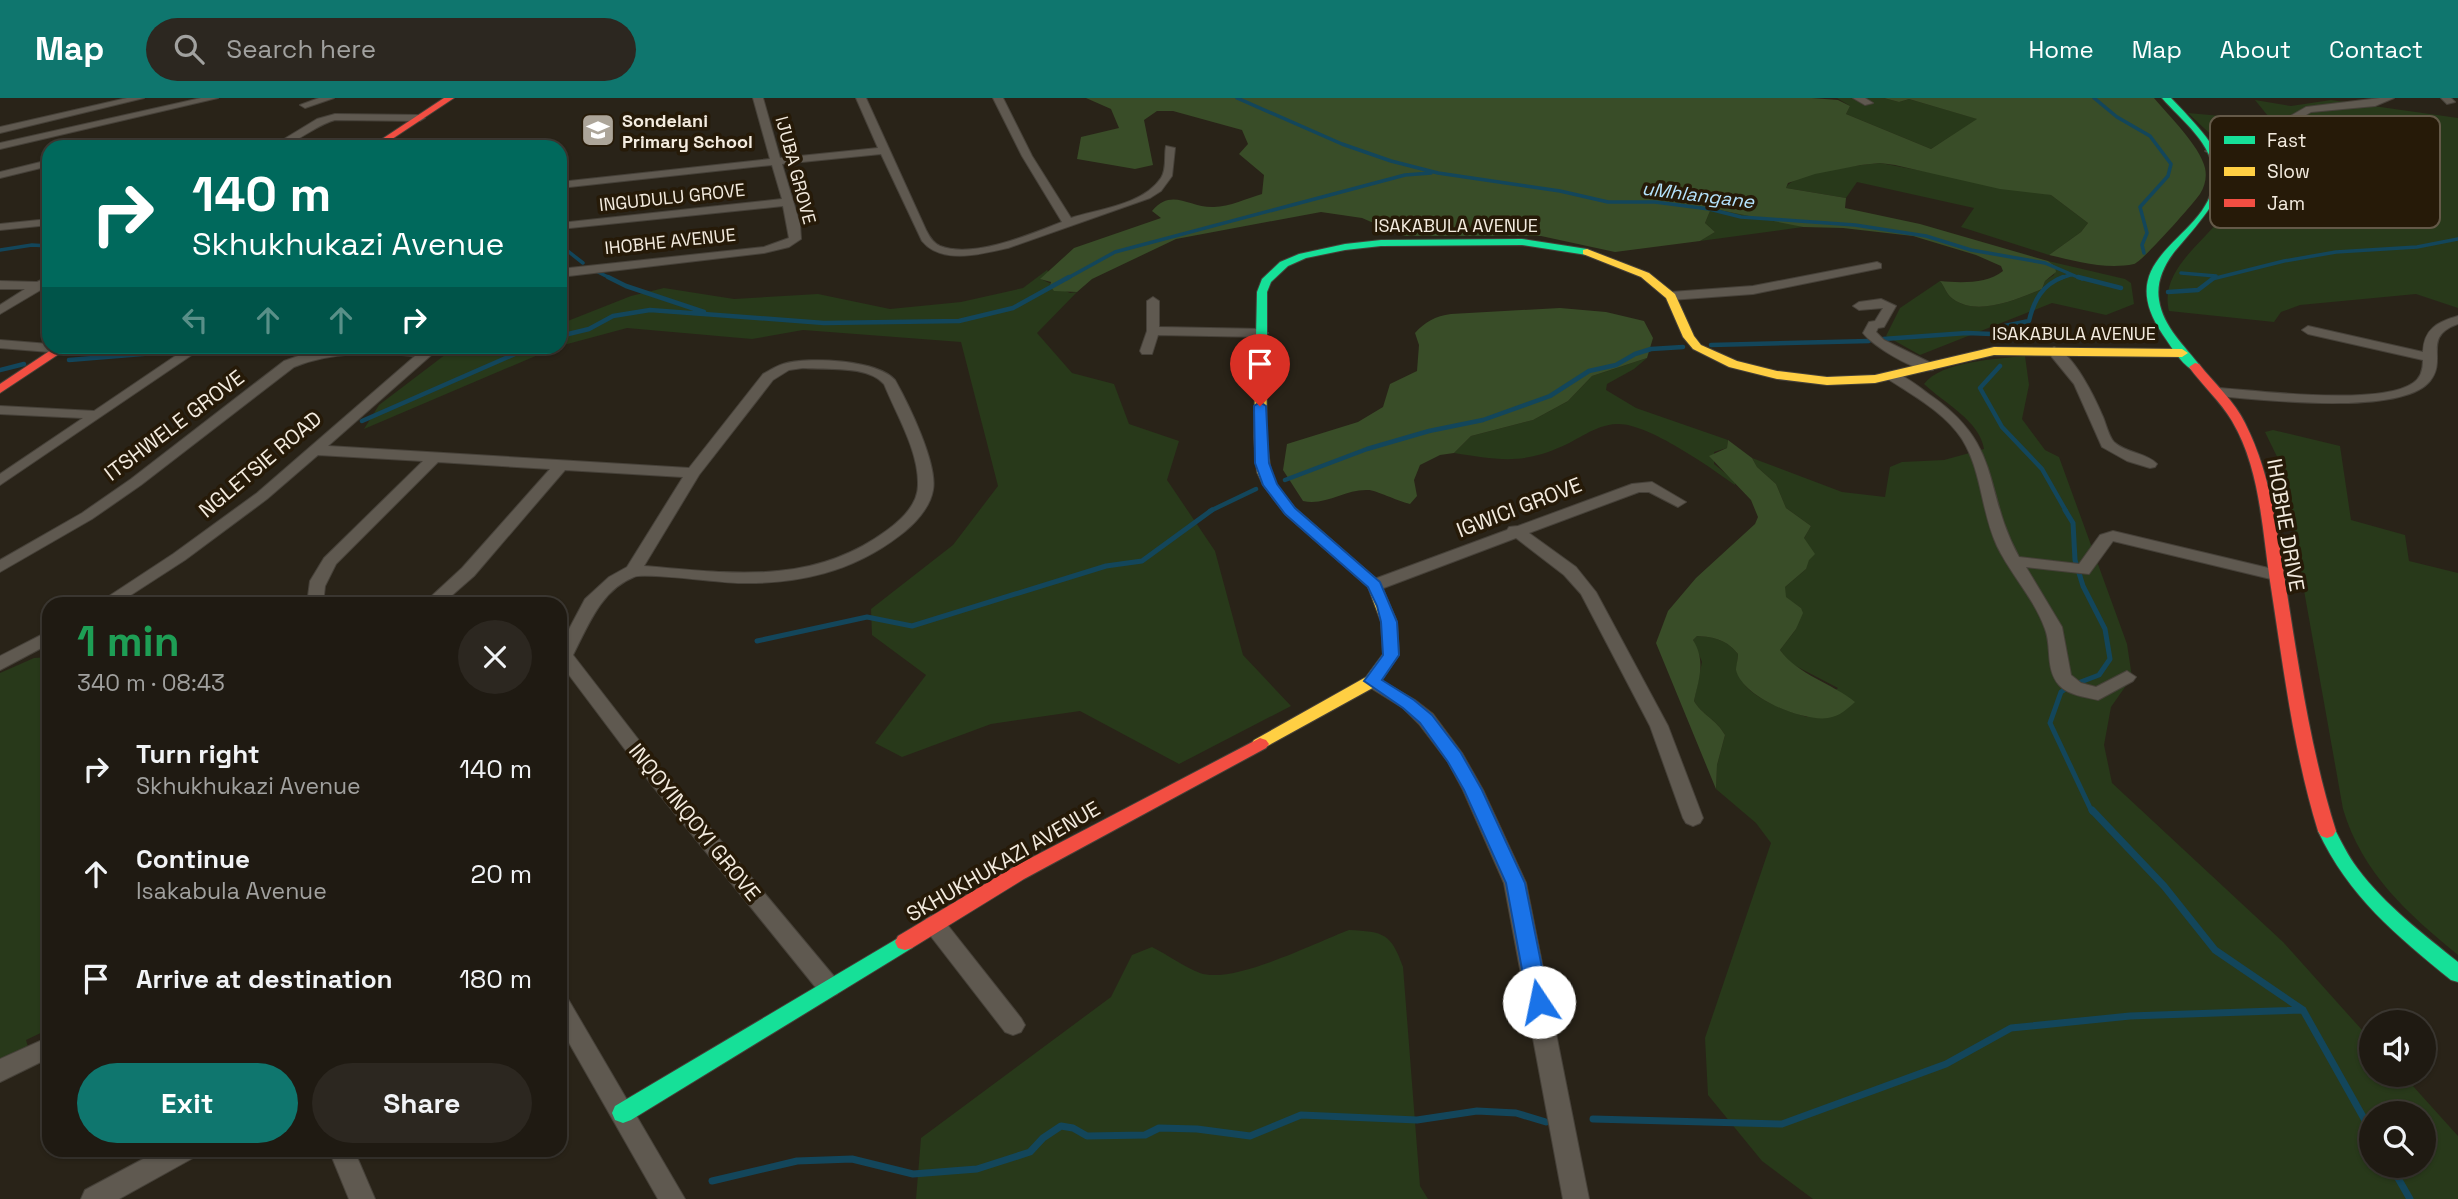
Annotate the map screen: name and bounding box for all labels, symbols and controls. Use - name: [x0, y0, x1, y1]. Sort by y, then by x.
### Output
- search box: [146, 18, 636, 81]
- text: Map: [35, 28, 104, 70]
- icon: search: [170, 30, 208, 68]
- text: Search here: [226, 32, 376, 66]
- text: Home: [2028, 34, 2094, 65]
- text: Map: [2132, 34, 2182, 65]
- text: About: [2220, 34, 2291, 65]
- text: Contact: [2329, 34, 2423, 65]
- place label: Sondelani Primary School: [622, 109, 753, 153]
- school or university icon: Sondelani Primary School: [579, 111, 617, 149]
- street label: IJUBA GROVE: [771, 113, 821, 227]
- legend: [2210, 116, 2440, 228]
- text: Fast: [2267, 128, 2307, 153]
- text: Slow: [2267, 159, 2310, 184]
- text: 140 m: [192, 163, 331, 225]
- icon: right: [77, 168, 168, 259]
- water label: uMhlangane: [1640, 176, 1756, 214]
- street label: INGUDULU GROVE: [598, 178, 746, 216]
- text: Jam: [2267, 191, 2305, 216]
- street label: ISAKABULA AVENUE: [1374, 214, 1538, 237]
- street label: IHOBHE AVENUE: [603, 223, 737, 259]
- text: Skhukhukazi Avenue: [192, 224, 505, 264]
- icon: left: [176, 301, 214, 339]
- icon: ahead: [249, 301, 287, 339]
- icon: ahead: [322, 301, 360, 339]
- icon: right: [395, 301, 433, 339]
- street label: ISAKABULA AVENUE: [1992, 322, 2156, 345]
- pin: [1230, 334, 1290, 406]
- icon: arrive: [1241, 345, 1279, 383]
- street label: ITSHWELE GROVE: [99, 364, 249, 486]
- street label: NGLETSIE ROAD: [193, 405, 327, 523]
- street label: IHOBHE DRIVE: [2261, 456, 2311, 594]
- street label: IGWICI GROVE: [1452, 471, 1586, 543]
- text: 1 min: [77, 615, 180, 668]
- button: close: [458, 620, 532, 694]
- text: 340 m · 08:43: [77, 668, 225, 698]
- text: Turn right: [136, 737, 260, 771]
- street label: INQOYINQOYI GROVE: [623, 738, 767, 906]
- icon: right: [77, 750, 115, 788]
- text: 140 m: [459, 752, 532, 786]
- text: Skhukhukazi Avenue: [136, 771, 361, 801]
- street label: SKHUKHUKAZI AVENUE: [901, 795, 1105, 927]
- text: Continue: [136, 842, 250, 876]
- icon: ahead: [77, 855, 115, 893]
- text: 20 m: [471, 857, 532, 891]
- text: Isakabula Avenue: [136, 876, 327, 906]
- icon: arrive: [77, 960, 115, 998]
- text: Arrive at destination: [136, 962, 393, 996]
- text: 180 m: [459, 962, 532, 996]
- position arrow: [1502, 965, 1576, 1039]
- map controls: [2359, 1010, 2436, 1178]
- button: sound: [2359, 1010, 2436, 1087]
- button: Exit: [77, 1063, 298, 1143]
- button: Share: [312, 1063, 532, 1143]
- button: search: [2359, 1101, 2436, 1178]

